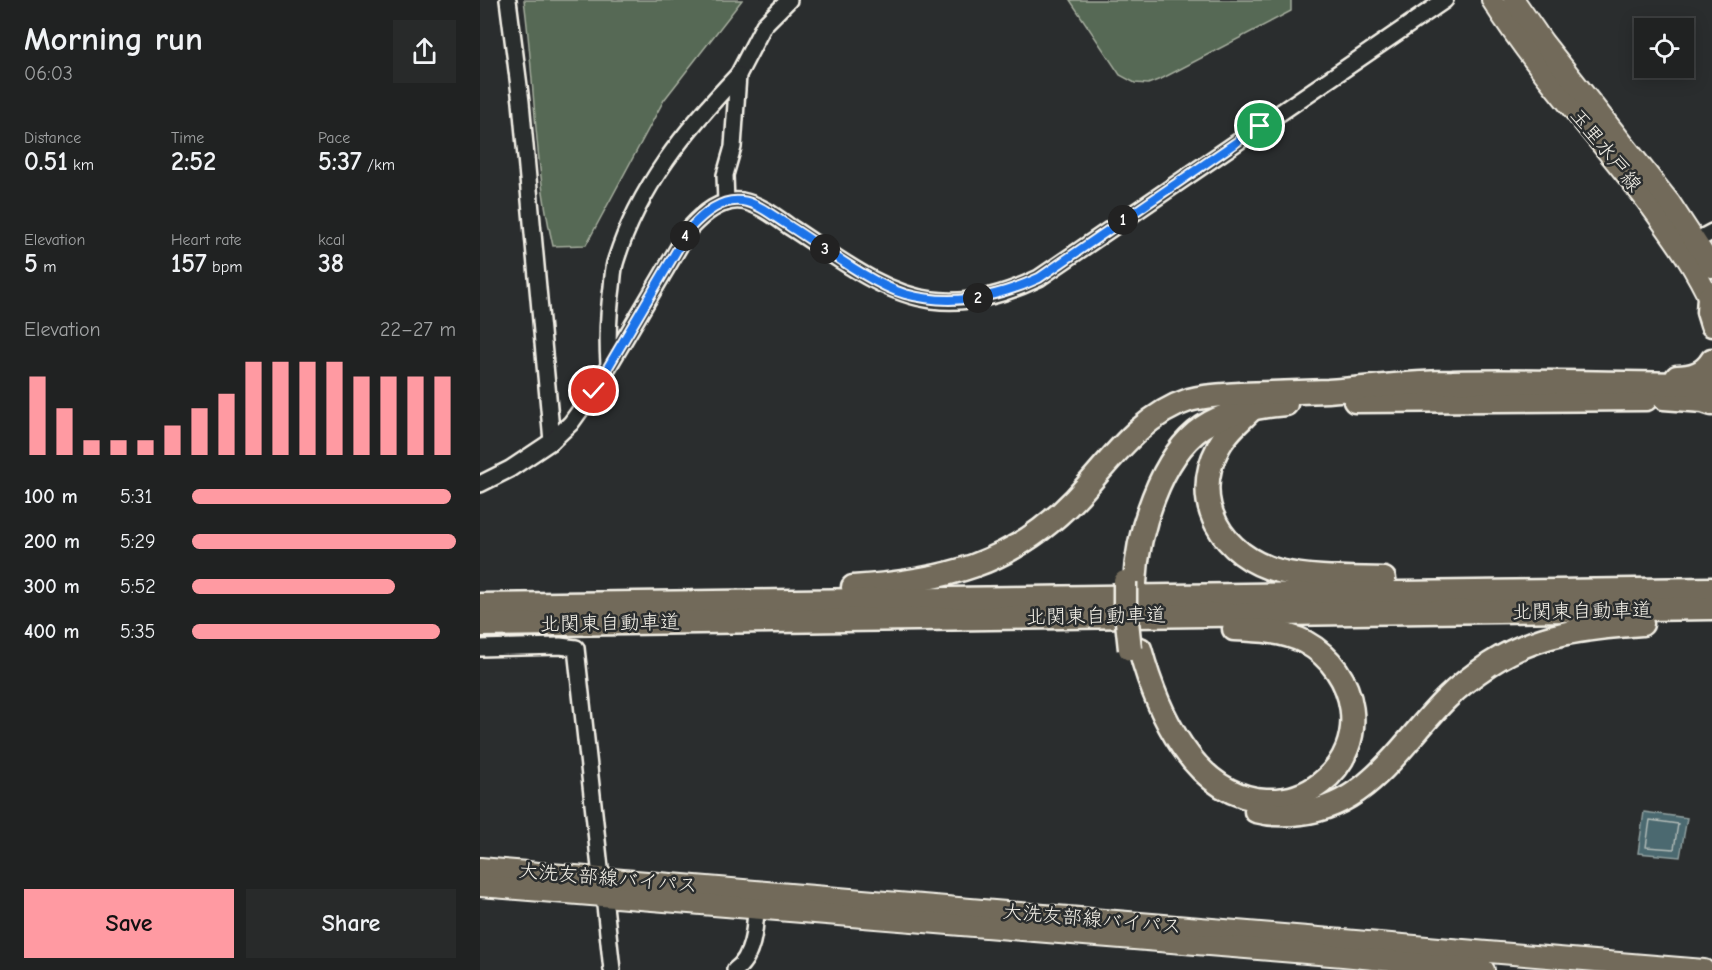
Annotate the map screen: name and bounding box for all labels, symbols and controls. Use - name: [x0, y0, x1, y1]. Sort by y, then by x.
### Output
- map controls: [1634, 18, 1694, 78]
- button: locate: [1634, 18, 1694, 78]
- text: Morning run: [24, 20, 203, 58]
- button: share: [393, 20, 456, 83]
- text: 06:03: [24, 62, 73, 85]
- pin: [1234, 100, 1285, 151]
- street label: 玉里水戸線: [1566, 104, 1646, 196]
- icon: arrive: [1243, 109, 1276, 142]
- text: Distance: [24, 129, 81, 147]
- text: Time: [171, 129, 204, 147]
- text: Pace: [318, 129, 350, 147]
- text: 0.51: [24, 147, 68, 177]
- text: 2:52: [171, 147, 216, 177]
- text: 5:37: [318, 147, 362, 177]
- text: km: [68, 156, 94, 174]
- text: /km: [362, 156, 395, 174]
- pin: 1: [1108, 205, 1138, 235]
- text: 1: [1120, 211, 1126, 229]
- pin: 4: [670, 221, 700, 251]
- text: 4: [681, 227, 689, 245]
- text: Elevation: [24, 231, 85, 249]
- text: Heart rate: [171, 231, 242, 249]
- text: kcal: [318, 231, 345, 249]
- pin: 3: [810, 234, 840, 264]
- text: 3: [821, 240, 829, 258]
- text: 5: [24, 249, 38, 279]
- text: 157: [171, 249, 207, 279]
- text: 38: [318, 249, 344, 279]
- text: m: [38, 258, 56, 276]
- text: bpm: [207, 258, 242, 276]
- pin: 2: [963, 283, 993, 313]
- text: 2: [974, 289, 982, 307]
- text: Elevation: [24, 318, 101, 341]
- text: 22–27 m: [380, 318, 456, 341]
- pin: [568, 365, 619, 416]
- icon: check: [577, 374, 610, 407]
- text: 100 m: [24, 485, 78, 508]
- text: 5:31: [120, 485, 153, 508]
- text: 200 m: [24, 530, 80, 553]
- text: 5:29: [120, 530, 156, 553]
- text: 300 m: [24, 575, 80, 598]
- text: 5:52: [120, 575, 156, 598]
- street label: 北関東自動車道: [1512, 598, 1652, 624]
- street label: 北関東自動車道: [1026, 603, 1166, 629]
- street label: 北関東自動車道: [540, 610, 680, 636]
- text: 400 m: [24, 620, 79, 643]
- text: 5:35: [120, 620, 155, 643]
- street label: 大洗友部線バイパス: [518, 859, 698, 897]
- button: Save: [24, 889, 234, 958]
- button: Share: [246, 889, 456, 958]
- street label: 大洗友部線バイパス: [1002, 900, 1182, 938]

